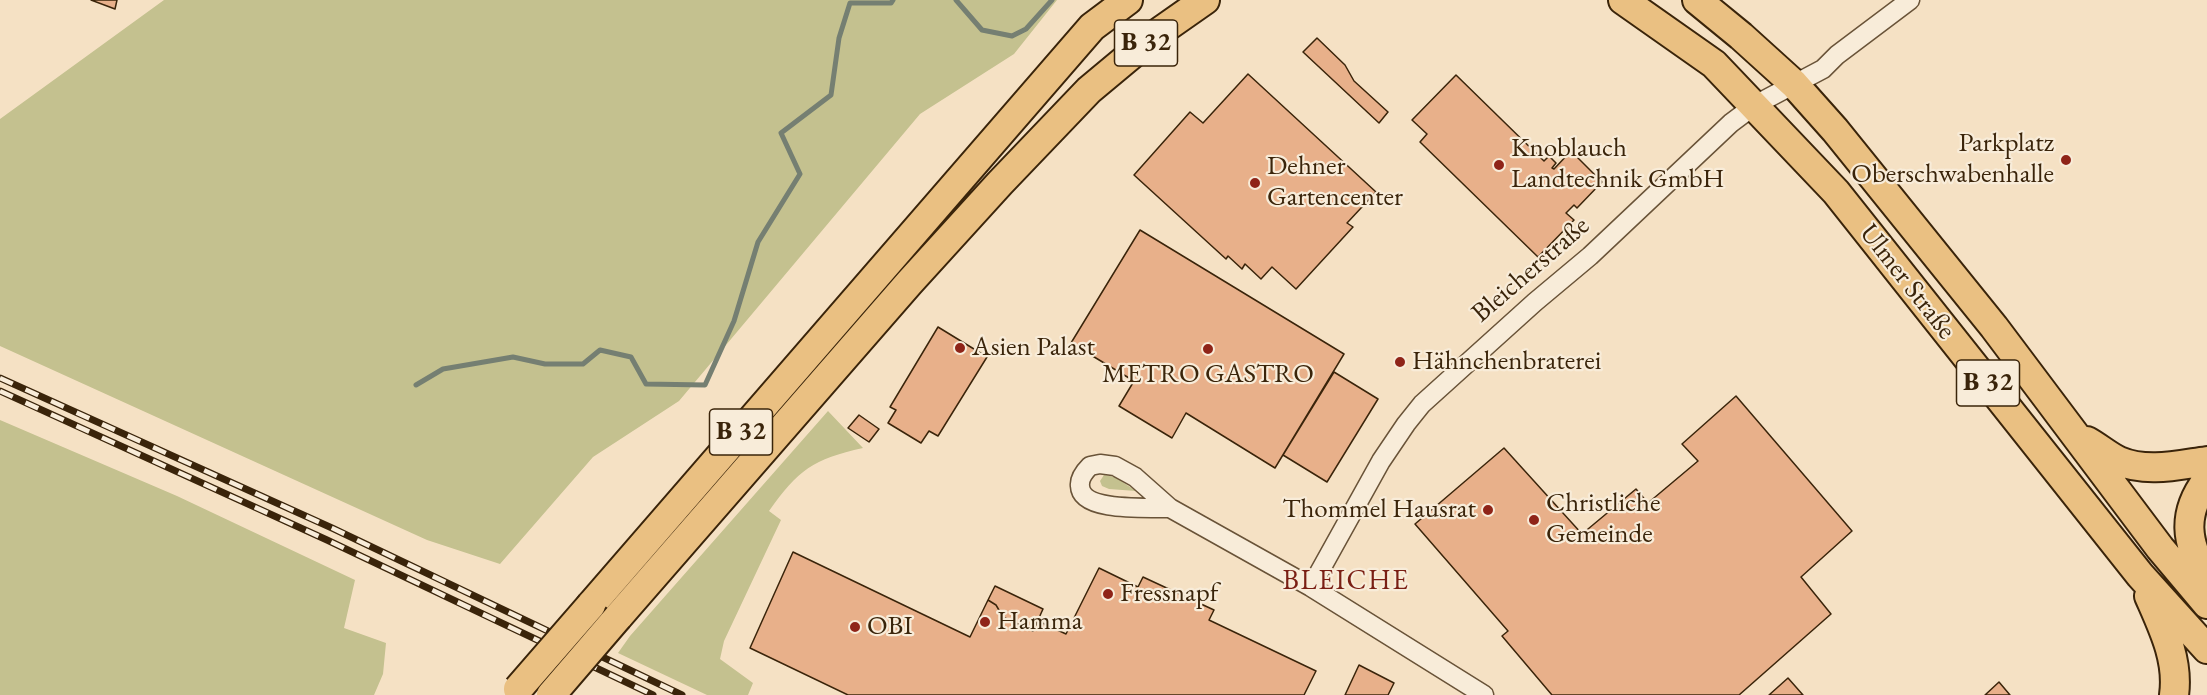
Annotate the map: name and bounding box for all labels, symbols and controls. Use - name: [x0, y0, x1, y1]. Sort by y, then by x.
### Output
- road number: B 32: [1114, 20, 1178, 66]
- place label: Parkplatz Oberschwabenhalle: [1851, 128, 2054, 191]
- place label: Knoblauch Landtechnik GmbH: [1511, 133, 1724, 196]
- place label: Dehner Gartencenter: [1267, 151, 1403, 214]
- marker: Parkplatz Oberschwabenhalle: [2059, 153, 2073, 167]
- marker: Knoblauch Landtechnik GmbH: [1492, 158, 1506, 172]
- marker: Dehner Gartencenter: [1248, 176, 1262, 190]
- street label: Bleicherstraße: [1466, 210, 1596, 330]
- street label: Ulmer Straße: [1852, 218, 1962, 346]
- place label: Asien Palast: [972, 332, 1095, 364]
- marker: Asien Palast: [953, 341, 967, 355]
- marker: METRO GASTRO: [1201, 342, 1215, 356]
- place label: Hähnchenbraterei: [1412, 346, 1601, 378]
- marker: Hähnchenbraterei: [1393, 355, 1407, 369]
- place label: METRO GASTRO: [1102, 359, 1314, 391]
- road number: B 32: [1956, 360, 2020, 406]
- road number: B 32: [710, 409, 772, 455]
- place label: Christliche Gemeinde: [1546, 488, 1660, 551]
- place label: Thommel Hausrat: [1282, 494, 1476, 526]
- marker: Thommel Hausrat: [1481, 503, 1495, 517]
- marker: Christliche Gemeinde: [1527, 513, 1541, 527]
- district label: BLEICHE: [1283, 564, 1409, 598]
- place label: Fressnapf: [1120, 578, 1218, 610]
- marker: Fressnapf: [1101, 587, 1115, 601]
- place label: Hamma: [997, 606, 1082, 638]
- place label: OBI: [867, 611, 913, 643]
- marker: Hamma: [978, 615, 992, 629]
- marker: OBI: [848, 620, 862, 634]

